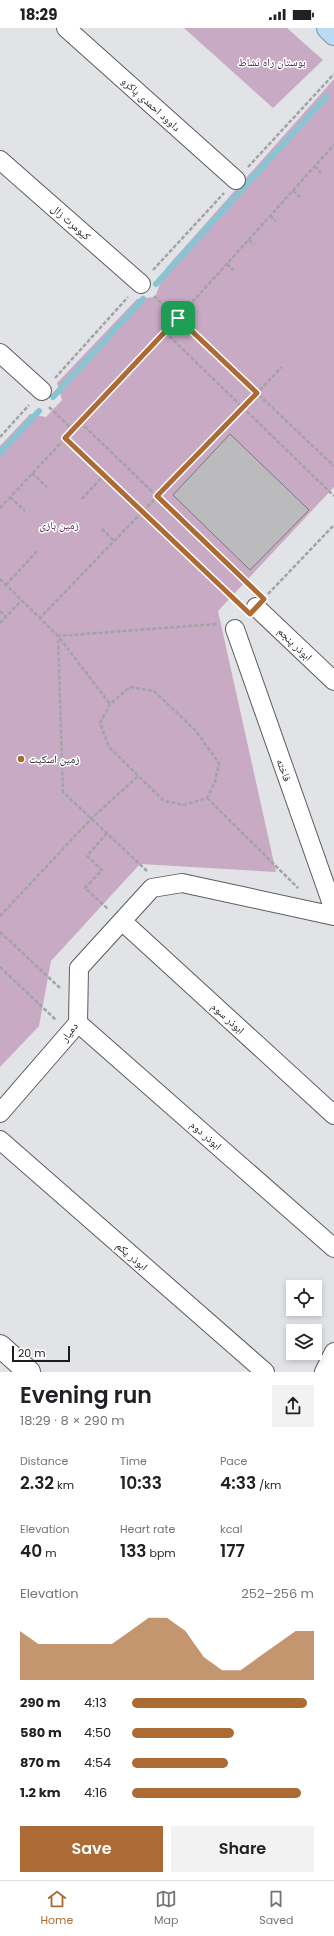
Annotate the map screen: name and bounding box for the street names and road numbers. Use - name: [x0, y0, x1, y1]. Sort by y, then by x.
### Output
- street label: داوود احمدی پاکرو: [118, 73, 184, 135]
- street label: کیومرث زال: [48, 200, 95, 244]
- street label: ابوذر پنجم: [274, 623, 316, 665]
- street label: فاخته: [272, 756, 296, 784]
- street label: ابوذر سوم: [208, 999, 248, 1037]
- street label: دمیار: [56, 1019, 82, 1046]
- street label: ابوذر دوم: [187, 1117, 225, 1153]
- street label: ابوذر یکم: [113, 1238, 151, 1274]

